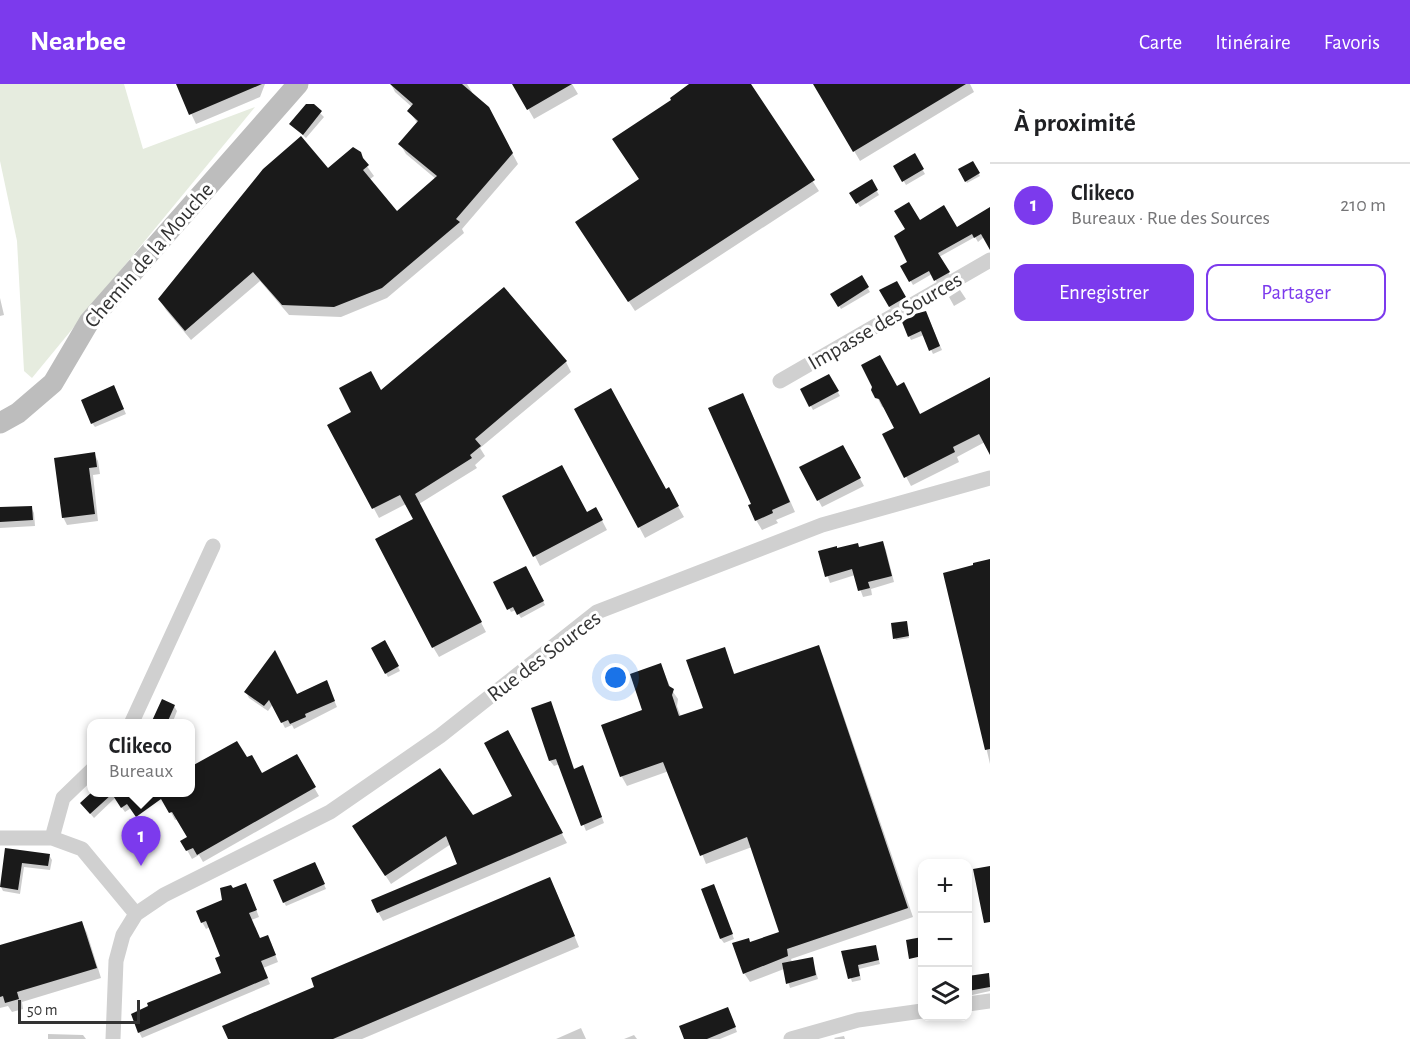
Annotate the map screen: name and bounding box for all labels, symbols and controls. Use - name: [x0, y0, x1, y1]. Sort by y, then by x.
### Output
- text: Nearbee: [30, 28, 126, 56]
- text: Carte: [1139, 32, 1182, 53]
- text: Itinéraire: [1215, 32, 1291, 53]
- text: Favoris: [1324, 32, 1380, 53]
- text: À proximité: [1014, 110, 1136, 136]
- street label: Chemin de la Mouche: [80, 178, 218, 332]
- text: Clikeco: [1071, 182, 1134, 204]
- text: 1: [1030, 195, 1037, 215]
- text: 210 m: [1340, 195, 1386, 215]
- text: Bureaux · Rue des Sources: [1071, 208, 1270, 228]
- button: Enregistrer: [1014, 264, 1194, 321]
- button: Partager: [1206, 264, 1386, 321]
- street label: Impasse des Sources: [804, 268, 966, 374]
- street label: Rue des Sources: [483, 606, 605, 706]
- your location: [601, 663, 630, 692]
- popup: [87, 719, 195, 797]
- text: Clikeco: [109, 735, 172, 757]
- text: Bureaux: [109, 761, 173, 781]
- pin: 1: [122, 816, 160, 866]
- map controls: [918, 859, 972, 1021]
- button: +: [918, 859, 972, 913]
- button: −: [918, 913, 972, 967]
- button: layers: [918, 967, 972, 1021]
- scale bar: [18, 997, 140, 1024]
- text: 50 m: [27, 1002, 58, 1018]

